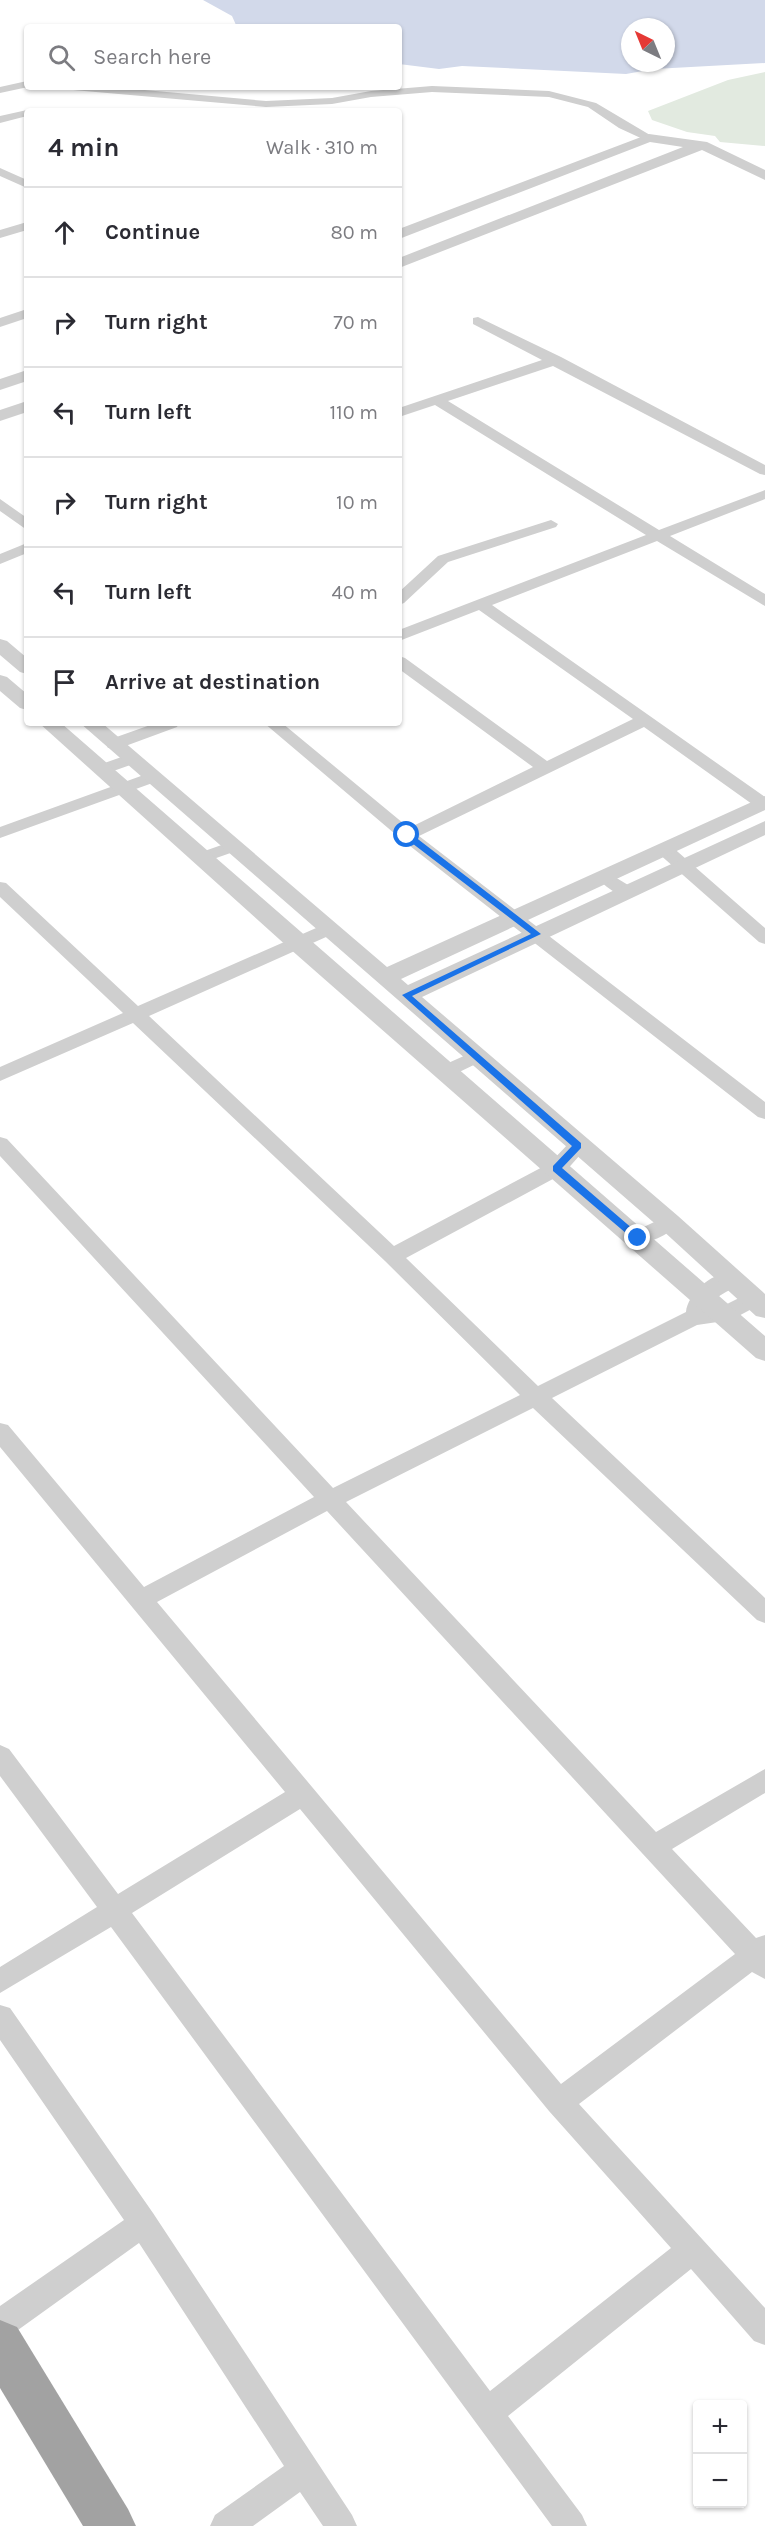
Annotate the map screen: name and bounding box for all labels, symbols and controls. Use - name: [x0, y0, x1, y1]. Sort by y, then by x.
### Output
- north arrow: [621, 18, 675, 72]
- search box: [24, 24, 402, 90]
- icon: search: [45, 41, 78, 74]
- text: Search here: [93, 44, 211, 70]
- text: 4 min: [48, 132, 119, 163]
- text: Walk · 310 m: [266, 136, 378, 159]
- icon: ahead: [48, 216, 81, 249]
- text: Continue: [105, 219, 200, 245]
- text: 80 m: [330, 221, 378, 244]
- icon: right: [48, 306, 81, 339]
- text: Turn right: [105, 309, 208, 335]
- text: 70 m: [333, 311, 378, 334]
- icon: left: [48, 396, 81, 429]
- text: Turn left: [105, 399, 192, 425]
- text: 110 m: [329, 401, 378, 424]
- icon: right: [48, 486, 81, 519]
- text: Turn right: [105, 489, 208, 515]
- text: 10 m: [336, 491, 378, 514]
- icon: left: [48, 576, 81, 609]
- text: Turn left: [105, 579, 192, 605]
- text: 40 m: [332, 581, 378, 604]
- icon: arrive: [48, 666, 81, 699]
- text: Arrive at destination: [105, 669, 320, 695]
- route start: [393, 821, 419, 847]
- route end: [624, 1224, 650, 1250]
- map controls: [693, 2400, 747, 2508]
- button: +: [693, 2400, 747, 2454]
- button: −: [693, 2454, 747, 2508]

